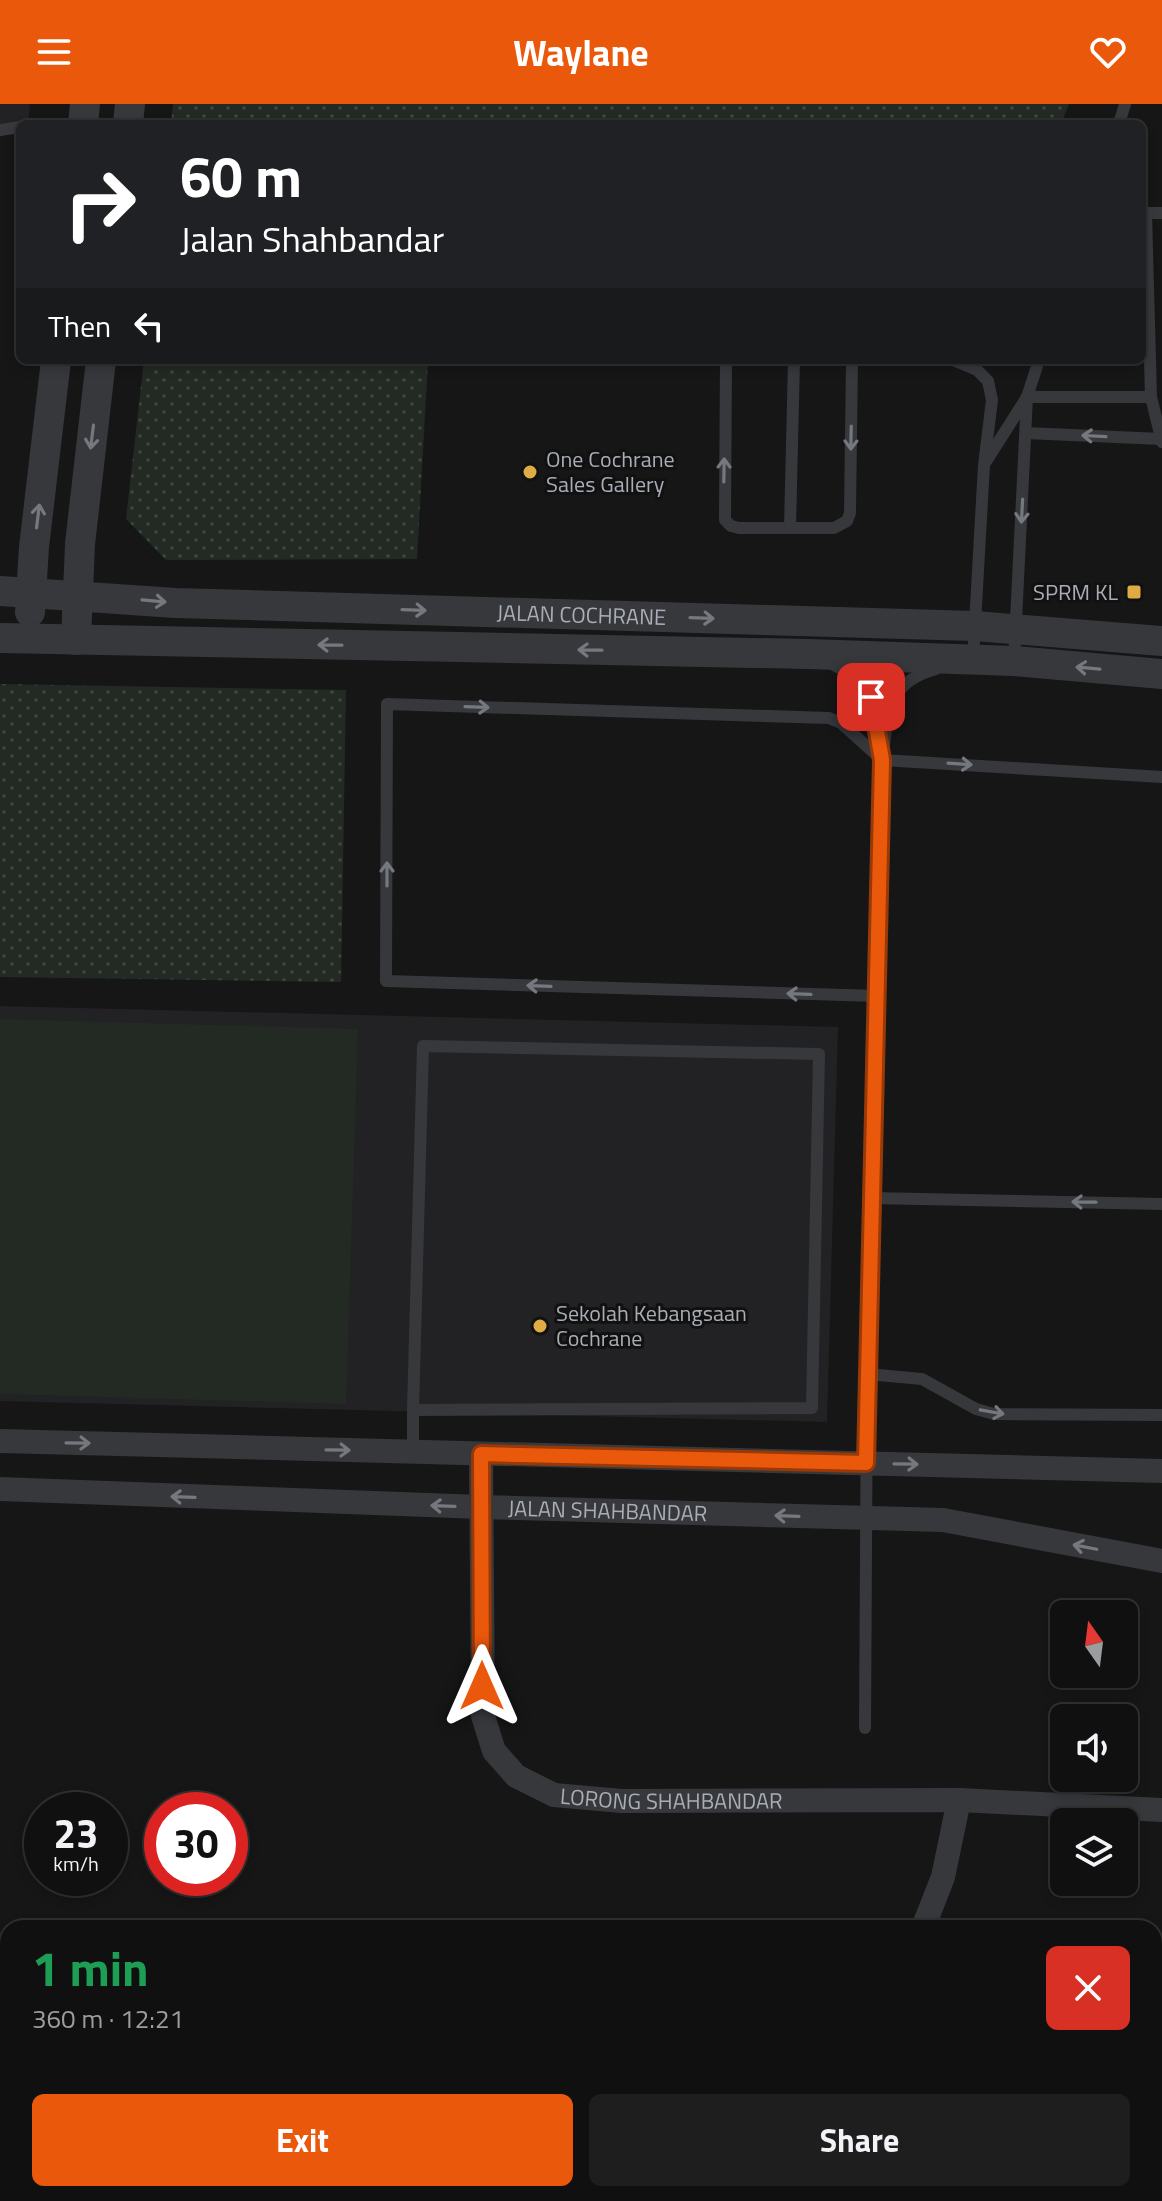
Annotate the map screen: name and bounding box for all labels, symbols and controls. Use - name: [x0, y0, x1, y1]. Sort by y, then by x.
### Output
- text: Waylane: [513, 25, 649, 80]
- icon: menu: [32, 30, 76, 74]
- icon: heart: [1086, 30, 1130, 74]
- text: 60 m: [180, 134, 302, 219]
- icon: right: [48, 152, 152, 256]
- text: Jalan Shahbandar: [180, 211, 444, 266]
- text: Then: [48, 303, 111, 349]
- icon: left: [127, 304, 171, 348]
- one-way arrow: [84, 424, 99, 450]
- one-way arrow: [843, 424, 859, 451]
- one-way arrow: [1081, 428, 1108, 443]
- place label: One Cochrane Sales Gallery: [546, 442, 675, 501]
- one-way arrow: [716, 457, 732, 484]
- marker: One Cochrane Sales Gallery: [521, 463, 539, 481]
- one-way arrow: [1015, 497, 1030, 524]
- one-way arrow: [30, 503, 45, 529]
- place label: SPRM KL: [1033, 575, 1118, 609]
- marker: SPRM KL: [1125, 583, 1143, 601]
- one-way arrow: [140, 594, 167, 609]
- street label: JALAN COCHRANE: [496, 595, 667, 634]
- one-way arrow: [400, 602, 427, 618]
- one-way arrow: [688, 611, 715, 626]
- one-way arrow: [317, 638, 344, 653]
- one-way arrow: [577, 642, 604, 658]
- one-way arrow: [1075, 660, 1102, 675]
- pin: [837, 663, 905, 731]
- icon: arrive: [849, 675, 893, 719]
- one-way arrow: [463, 699, 490, 714]
- one-way arrow: [946, 757, 973, 772]
- one-way arrow: [379, 861, 395, 888]
- one-way arrow: [526, 978, 553, 994]
- one-way arrow: [786, 986, 813, 1001]
- one-way arrow: [1071, 1194, 1098, 1210]
- place label: Sekolah Kebangsaan Cochrane: [556, 1296, 747, 1355]
- marker: Sekolah Kebangsaan Cochrane: [531, 1317, 549, 1335]
- one-way arrow: [979, 1405, 1005, 1420]
- one-way arrow: [64, 1436, 91, 1451]
- one-way arrow: [324, 1442, 351, 1457]
- one-way arrow: [892, 1457, 919, 1472]
- one-way arrow: [170, 1489, 197, 1504]
- street label: JALAN SHAHBANDAR: [507, 1491, 708, 1530]
- one-way arrow: [430, 1498, 457, 1513]
- one-way arrow: [774, 1509, 801, 1524]
- one-way arrow: [1073, 1538, 1099, 1553]
- north arrow: [1050, 1600, 1138, 1688]
- map controls: [1050, 1600, 1138, 1896]
- position arrow: [440, 1644, 524, 1728]
- button: sound: [1050, 1704, 1138, 1792]
- street label: LORONG SHAHBANDAR: [559, 1779, 783, 1818]
- speed limit sign: 30: [144, 1792, 248, 1896]
- text: 23: [54, 1803, 98, 1864]
- button: layers: [1050, 1808, 1138, 1896]
- text: km/h: [53, 1848, 99, 1879]
- text: 1 min: [32, 1932, 149, 2005]
- button: close: [1046, 1946, 1130, 2030]
- text: 360 m · 12:21: [32, 1999, 184, 2038]
- button: Exit: [32, 2094, 573, 2186]
- button: Share: [589, 2094, 1130, 2186]

